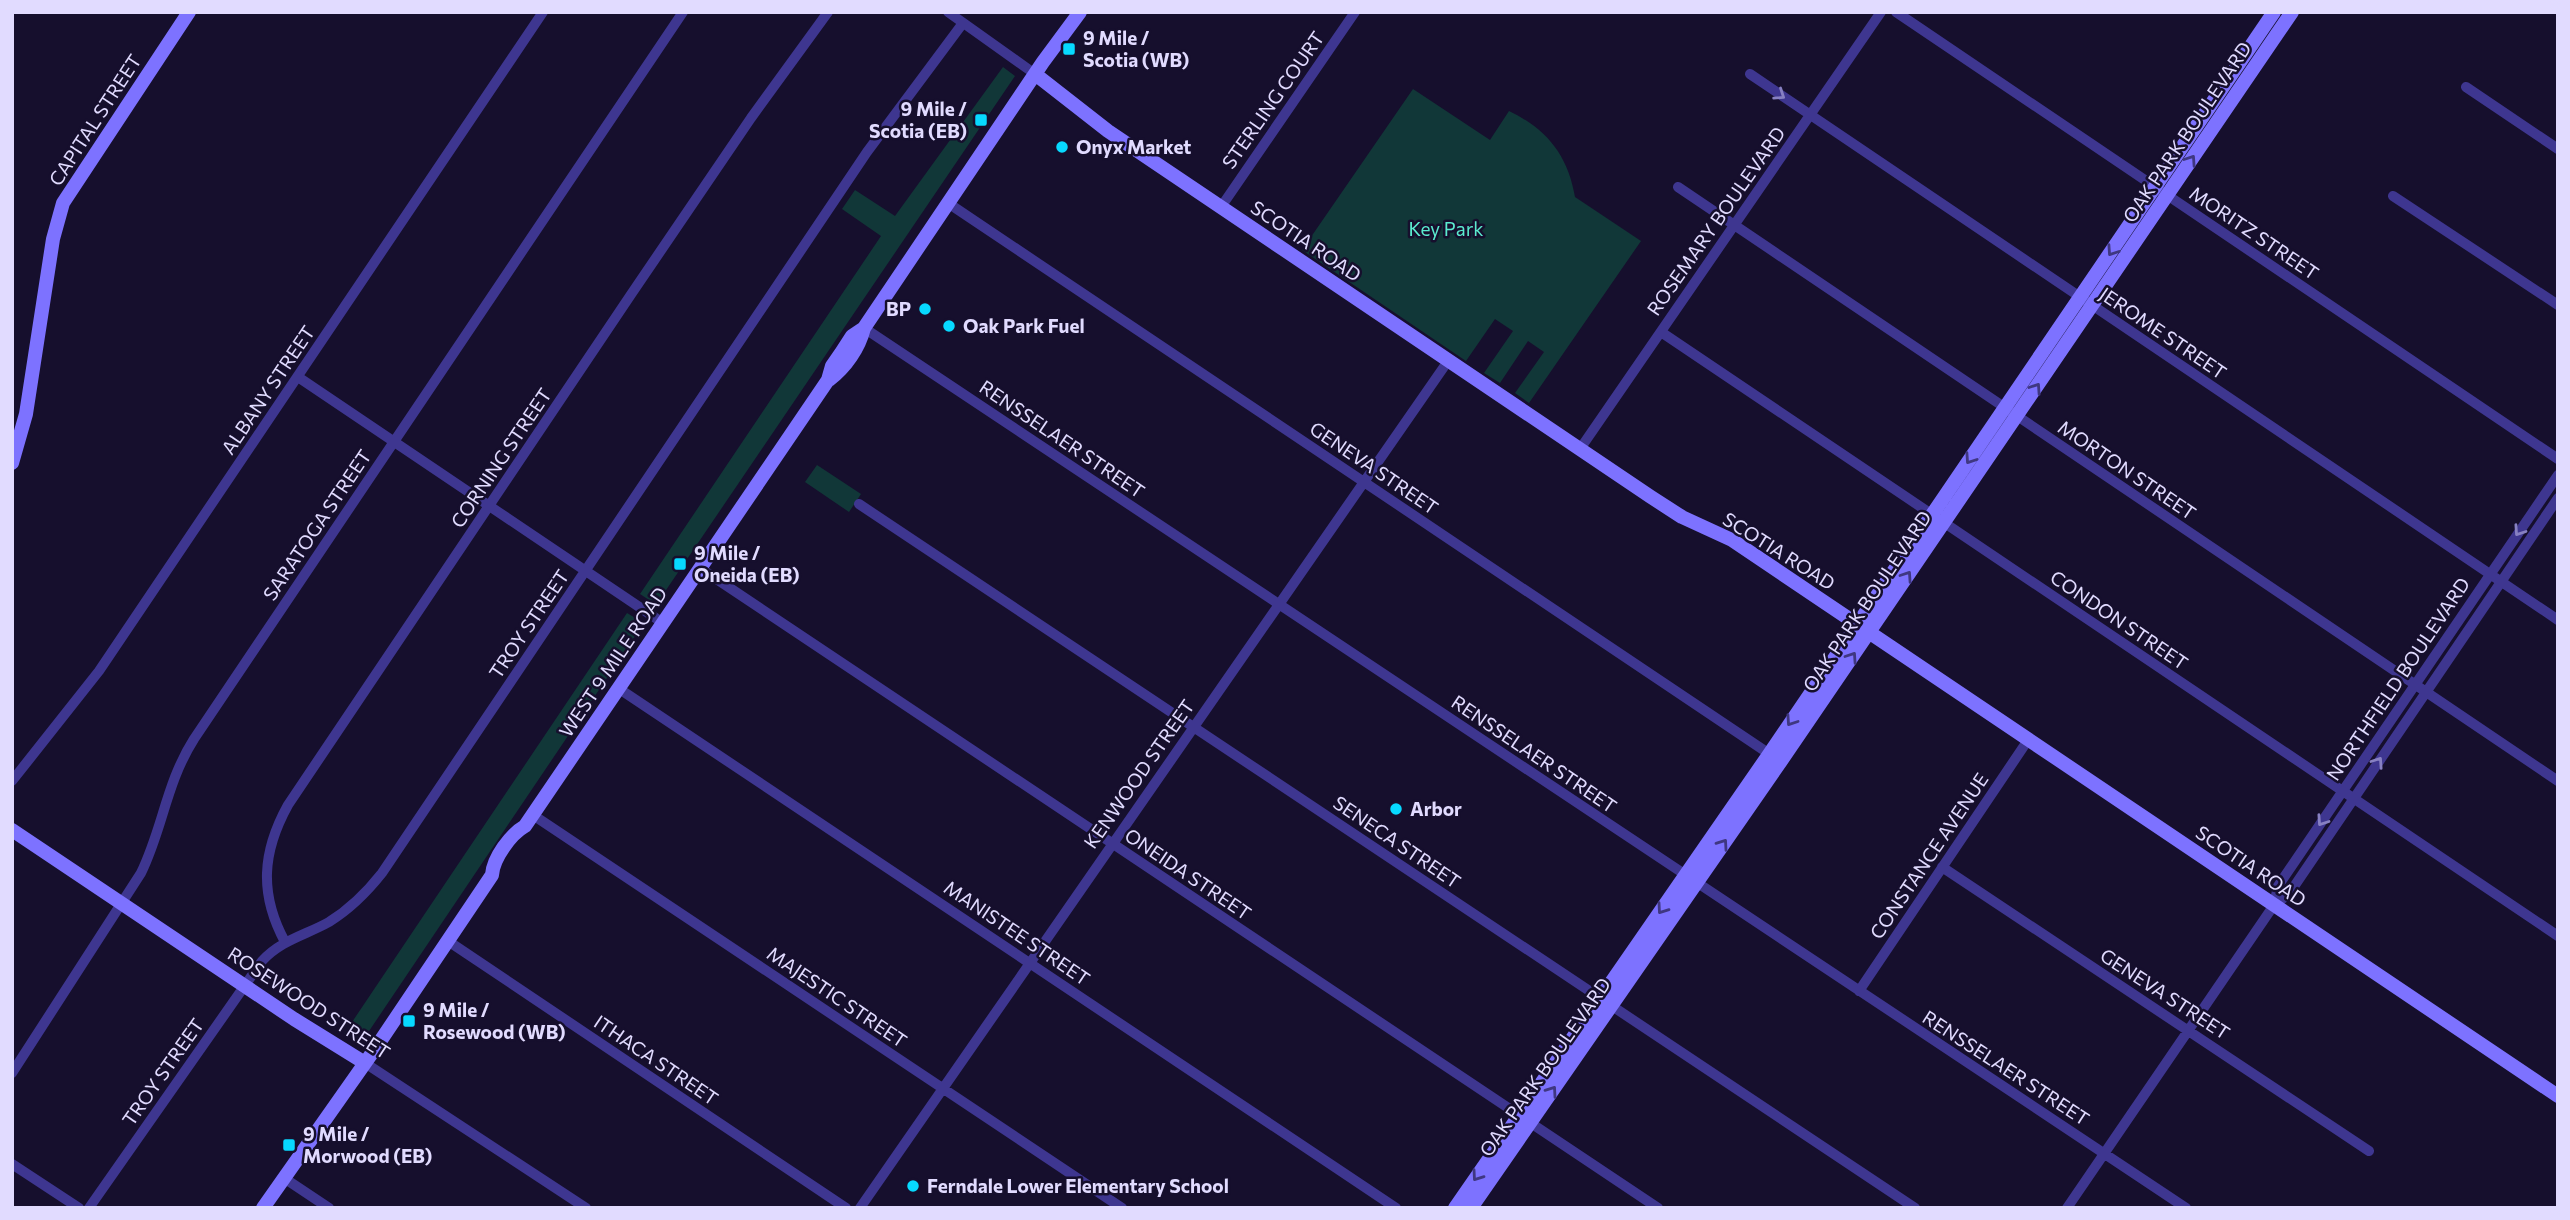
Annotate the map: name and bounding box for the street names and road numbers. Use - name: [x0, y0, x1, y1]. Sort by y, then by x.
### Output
- street label: STERLING COURT: [1217, 27, 1329, 173]
- street label: OAK PARK BOULEVARD: [2118, 37, 2256, 226]
- street label: CAPITAL STREET: [44, 50, 146, 190]
- street label: ROSEMARY BOULEVARD: [1642, 122, 1790, 320]
- street label: MORITZ STREET: [2185, 181, 2323, 284]
- street label: SCOTIA ROAD: [1247, 195, 1366, 286]
- street label: JEROME STREET: [2095, 282, 2231, 384]
- street label: ALBANY STREET: [216, 321, 319, 458]
- street label: RENSSELAER STREET: [975, 375, 1149, 502]
- street label: CORNING STREET: [445, 384, 556, 532]
- street label: MORTON STREET: [2054, 415, 2201, 524]
- street label: GENEVA STREET: [1306, 416, 1443, 519]
- street label: SARATOGA STREET: [258, 445, 376, 604]
- street label: OAK PARK BOULEVARD: [1798, 506, 1936, 695]
- street label: SCOTIA ROAD: [1719, 507, 1840, 594]
- street label: TROY STREET: [484, 565, 573, 682]
- street label: CONDON STREET: [2046, 565, 2192, 674]
- street label: NORTHFIELD BOULEVARD: [2321, 573, 2474, 785]
- street label: WEST 9 MILE ROAD: [554, 582, 671, 741]
- street label: RENSSELAER STREET: [1447, 690, 1621, 817]
- street label: KENWOOD STREET: [1079, 695, 1199, 853]
- street label: CONSTANCE AVENUE: [1864, 768, 1993, 943]
- street label: SENECA STREET: [1329, 791, 1465, 893]
- street label: SCOTIA ROAD: [2192, 820, 2311, 911]
- street label: ONEIDA STREET: [1121, 823, 1256, 924]
- street label: MANISTEE STREET: [940, 875, 1094, 990]
- street label: MAJESTIC STREET: [763, 941, 912, 1052]
- street label: ROSEWOOD STREET: [224, 942, 395, 1064]
- street label: GENEVA STREET: [2096, 943, 2234, 1044]
- street label: OAK PARK BOULEVARD: [1474, 973, 1615, 1161]
- street label: RENSSELAER STREET: [1919, 1005, 2094, 1130]
- street label: ITHACA STREET: [590, 1010, 723, 1110]
- street label: TROY STREET: [117, 1014, 208, 1130]

